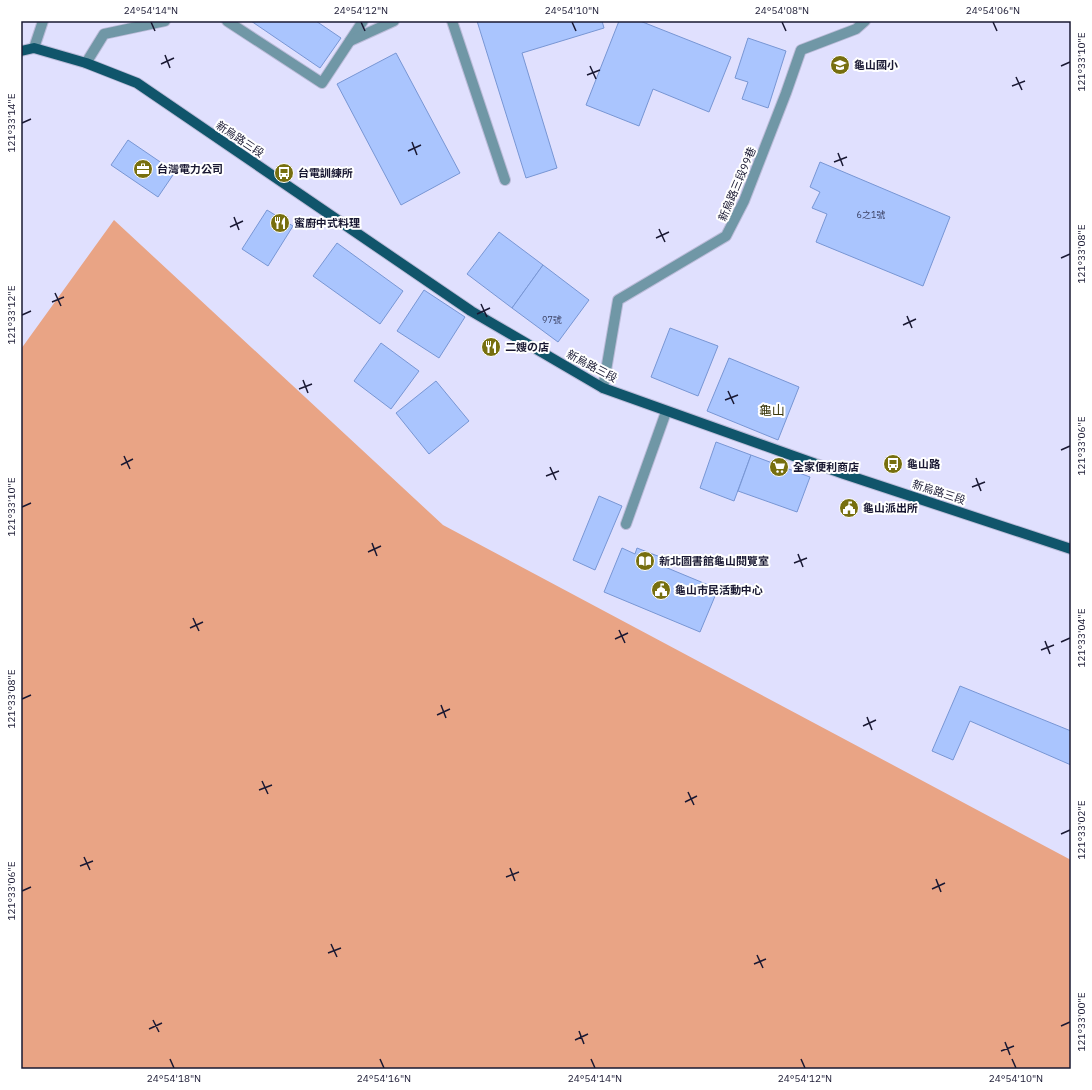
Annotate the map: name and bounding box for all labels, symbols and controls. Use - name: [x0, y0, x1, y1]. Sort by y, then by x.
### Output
- text: 24°54'14"N: [124, 4, 178, 17]
- text: 24°54'12"N: [334, 4, 388, 17]
- text: 24°54'10"N: [545, 4, 599, 17]
- text: 24°54'08"N: [755, 4, 809, 17]
- text: 24°54'06"N: [966, 4, 1020, 17]
- text: 121°33'10"E: [1075, 32, 1088, 92]
- school or university icon: 龜山國小: [829, 54, 851, 76]
- place label: 龜山國小: [854, 58, 898, 72]
- text: 121°33'14"E: [5, 93, 18, 153]
- street label: 新烏路三段: [213, 118, 267, 160]
- street label: 新烏路三段99巷: [715, 145, 759, 223]
- office icon: 台灣電力公司: [132, 158, 154, 180]
- place label: 台灣電力公司: [157, 162, 223, 176]
- bus stop icon: 台電訓練所: [273, 162, 295, 184]
- place label: 台電訓練所: [298, 166, 353, 180]
- house number: 6之1號: [857, 209, 885, 220]
- restaurant icon: 蜜廚中式料理: [269, 212, 291, 234]
- place label: 蜜廚中式料理: [294, 216, 360, 230]
- text: 121°33'08"E: [1075, 224, 1088, 284]
- text: 121°33'12"E: [5, 285, 18, 345]
- house number: 97號: [542, 314, 562, 325]
- restaurant icon: 二嫂の店: [480, 336, 502, 358]
- place label: 二嫂の店: [505, 340, 549, 354]
- street label: 新烏路三段: [564, 347, 620, 385]
- district label: 龜山: [759, 402, 785, 419]
- text: 121°33'06"E: [1075, 416, 1088, 476]
- bus stop icon: 龜山路: [882, 453, 904, 475]
- supermarket icon: 全家便利商店: [768, 456, 790, 478]
- place label: 龜山路: [907, 457, 941, 471]
- place label: 全家便利商店: [793, 460, 859, 474]
- text: 121°33'10"E: [5, 477, 18, 537]
- street label: 新烏路三段: [911, 477, 967, 507]
- public building icon: 龜山派出所: [838, 497, 860, 519]
- place label: 龜山派出所: [863, 501, 918, 515]
- library icon: 新北圖書館龜山閱覽室: [634, 550, 656, 572]
- place label: 新北圖書館龜山閱覽室: [659, 554, 769, 568]
- public building icon: 龜山市民活動中心: [650, 579, 672, 601]
- place label: 龜山市民活動中心: [675, 583, 763, 597]
- text: 121°33'04"E: [1075, 608, 1088, 668]
- text: 121°33'08"E: [5, 669, 18, 729]
- text: 121°33'02"E: [1075, 800, 1088, 860]
- text: 121°33'06"E: [5, 861, 18, 921]
- text: 121°33'00"E: [1075, 992, 1088, 1052]
- text: 24°54'18"N: [147, 1072, 201, 1085]
- text: 24°54'16"N: [357, 1072, 411, 1085]
- text: 24°54'14"N: [568, 1072, 622, 1085]
- text: 24°54'12"N: [778, 1072, 832, 1085]
- text: 24°54'10"N: [989, 1072, 1043, 1085]

